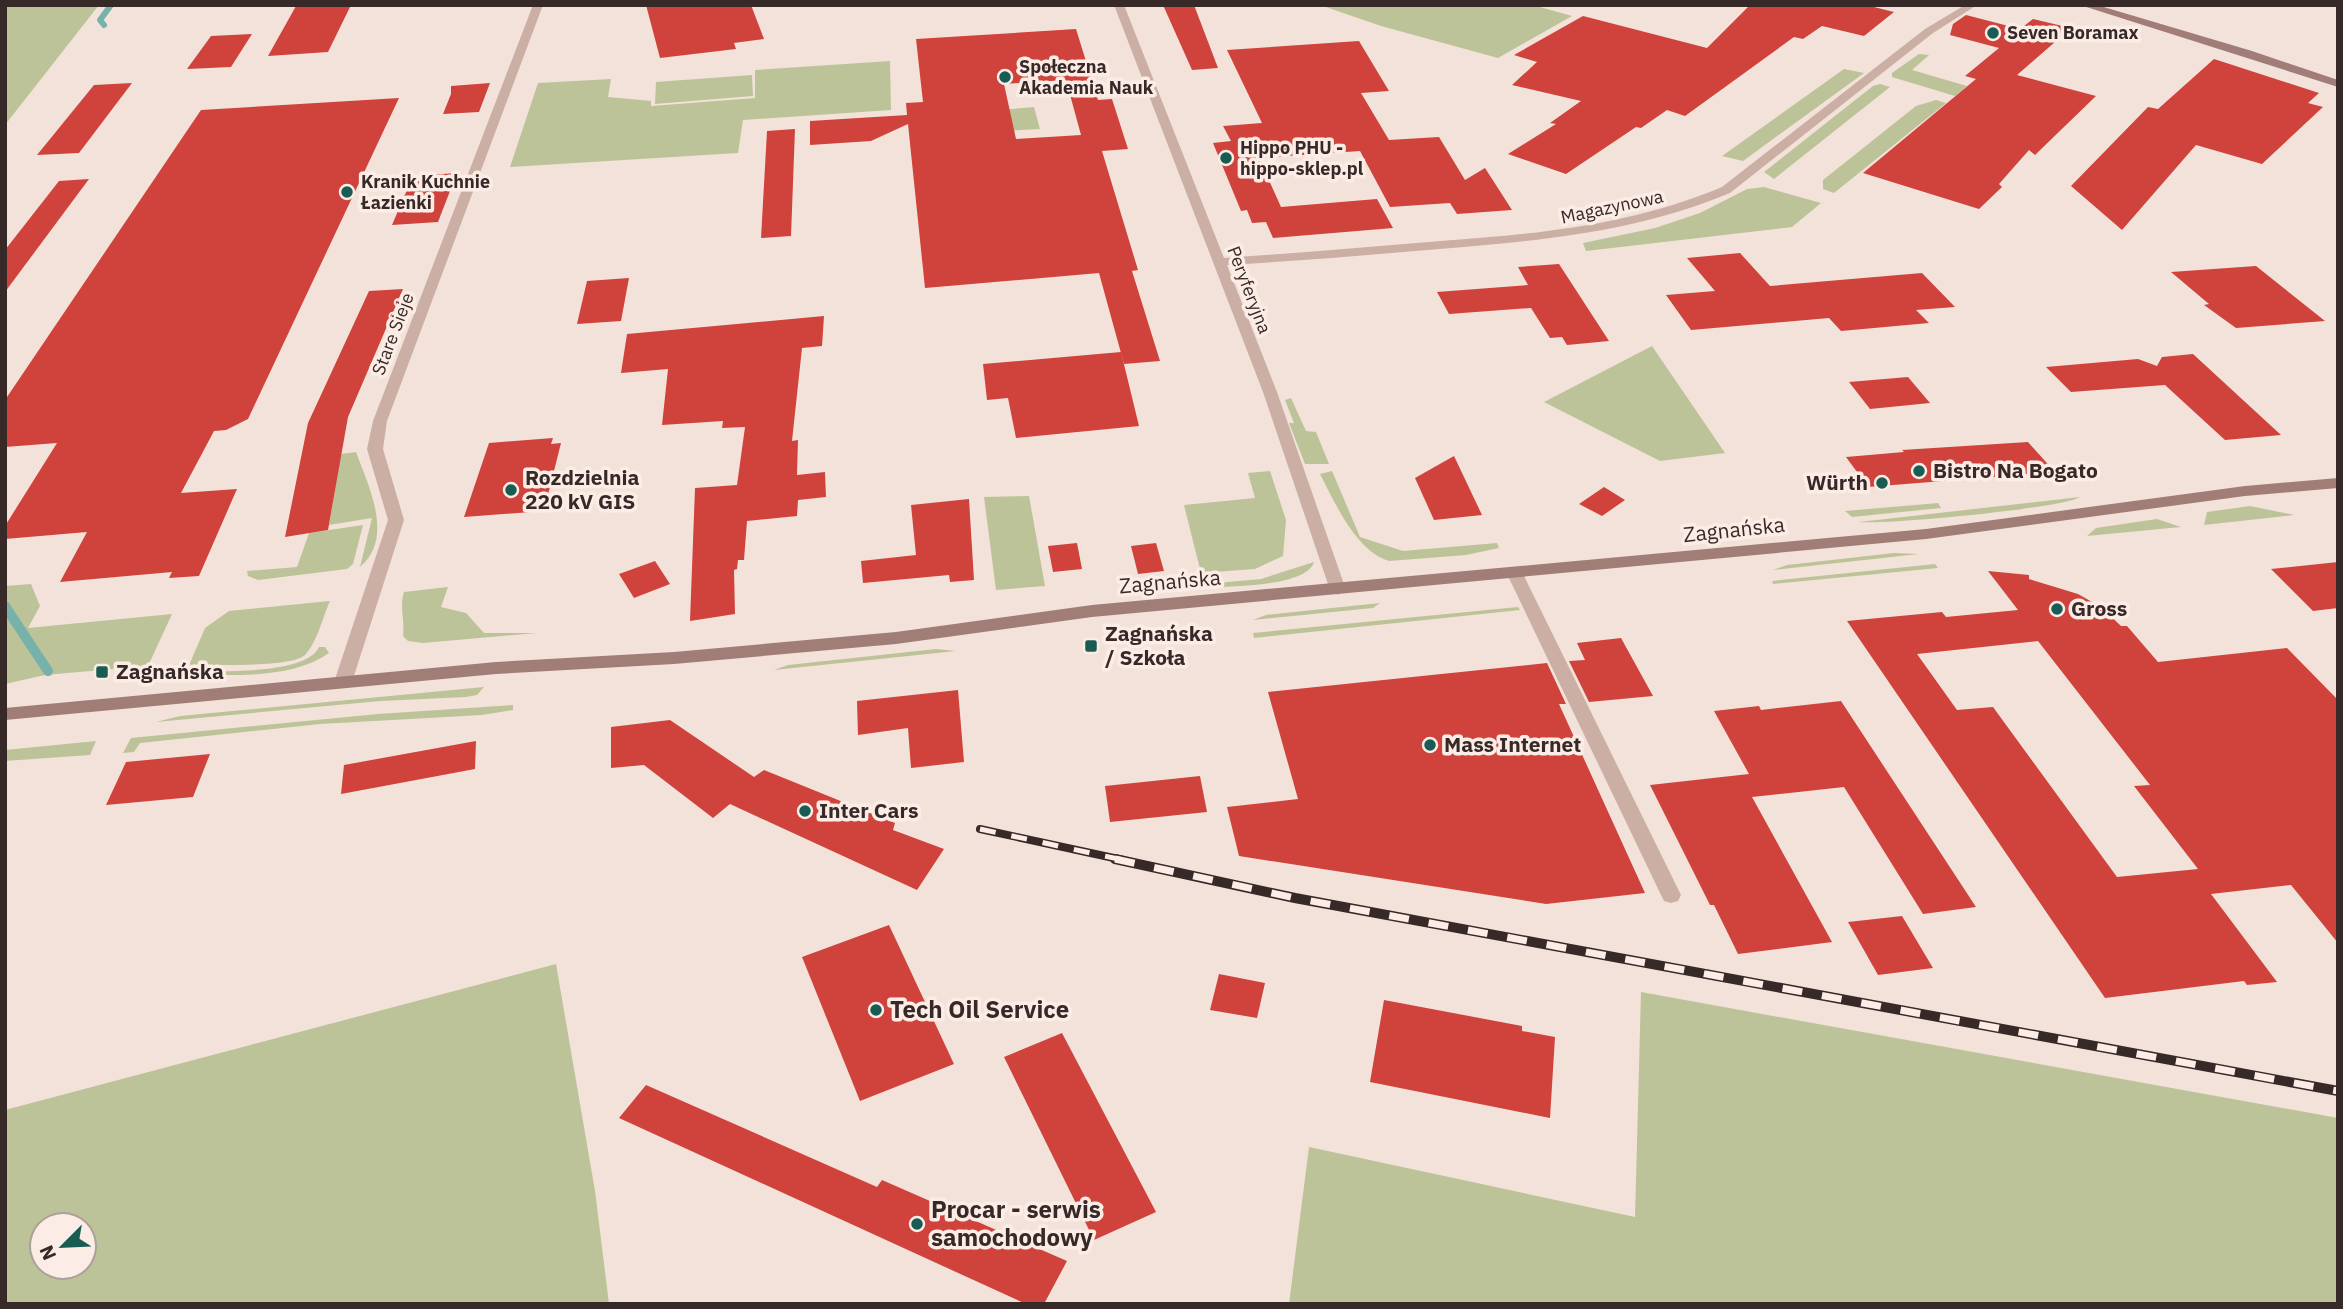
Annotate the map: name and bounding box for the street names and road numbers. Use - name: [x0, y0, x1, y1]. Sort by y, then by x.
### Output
- street label: Magazynowa: [1559, 184, 1666, 229]
- street label: Peryferyjna: [1222, 243, 1277, 337]
- street label: Stare Sieje: [366, 289, 419, 378]
- street label: Zagnańska: [1682, 510, 1786, 548]
- street label: Zagnańska: [1118, 563, 1222, 599]

